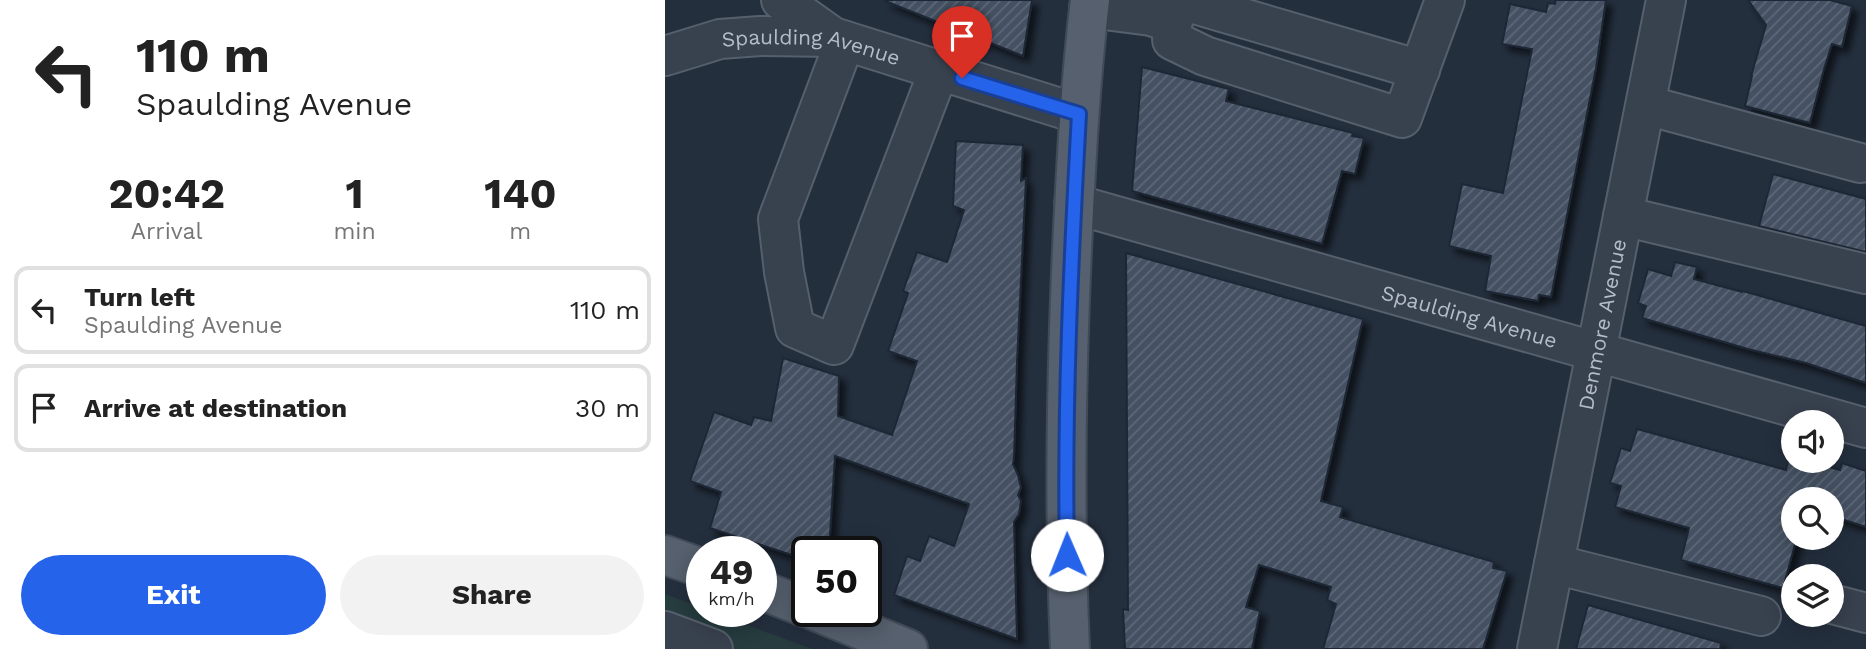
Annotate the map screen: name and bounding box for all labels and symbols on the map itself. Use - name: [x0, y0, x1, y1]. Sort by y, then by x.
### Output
- pin: [932, 6, 992, 78]
- street label: Spaulding Avenue: [721, 24, 904, 70]
- street label: Denmore Avenue: [1572, 237, 1631, 412]
- street label: Spaulding Avenue: [1379, 279, 1560, 353]
- position arrow: [1030, 518, 1104, 592]
- speed limit sign: 50: [791, 536, 882, 627]

